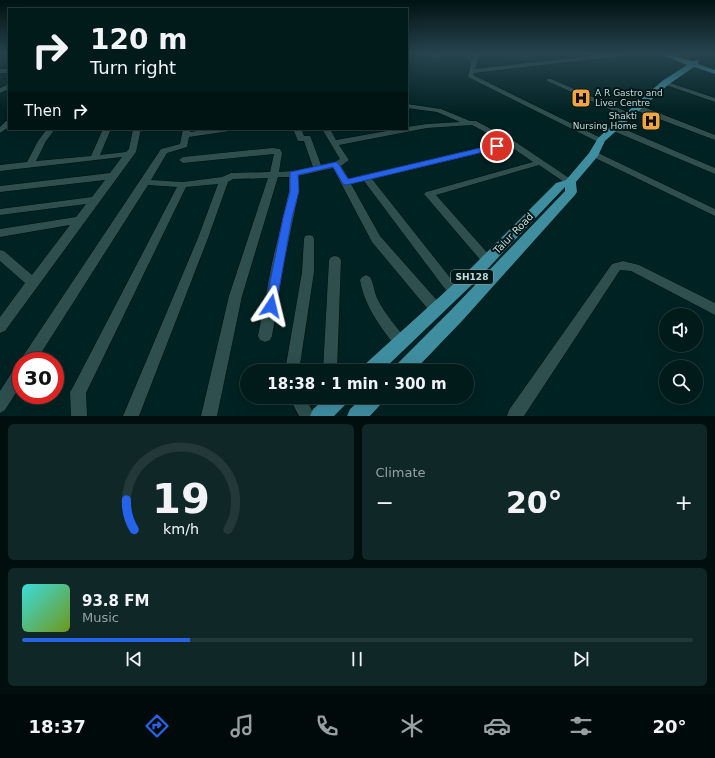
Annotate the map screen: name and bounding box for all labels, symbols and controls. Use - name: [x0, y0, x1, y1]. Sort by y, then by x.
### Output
- text: 120 m: [90, 23, 187, 56]
- icon: right: [24, 24, 76, 76]
- text: Turn right: [90, 57, 176, 78]
- hospital icon: A R Gastro and Liver Centre: [570, 87, 592, 109]
- place label: A R Gastro and Liver Centre: [595, 88, 663, 108]
- icon: right: [69, 100, 91, 122]
- text: Then: [24, 102, 61, 120]
- hospital icon: Shakti Nursing Home: [640, 110, 662, 132]
- place label: Shakti Nursing Home: [573, 111, 637, 131]
- pin: [480, 129, 514, 163]
- icon: arrive: [486, 135, 508, 157]
- street label: Talur Road: [491, 211, 535, 257]
- road number: SH128: [451, 270, 493, 284]
- position arrow: [250, 285, 292, 327]
- map controls: [659, 308, 703, 404]
- button: sound: [659, 308, 703, 352]
- speed limit sign: 30: [12, 352, 64, 404]
- button: search: [659, 360, 703, 404]
- text: 18:38 · 1 min · 300 m: [267, 375, 447, 393]
- text: Climate: [376, 465, 426, 480]
- text: 19: [152, 474, 210, 523]
- text: 20°: [506, 485, 563, 520]
- text: −: [376, 490, 394, 515]
- text: +: [675, 490, 693, 515]
- text: km/h: [163, 521, 199, 537]
- text: 93.8 FM: [82, 592, 149, 610]
- text: Music: [82, 610, 119, 625]
- icon: previous: [123, 648, 145, 670]
- icon: pause: [346, 648, 368, 670]
- icon: next: [570, 648, 592, 670]
- icon: directions: [143, 712, 171, 740]
- icon: music: [228, 712, 256, 740]
- icon: phone: [313, 712, 341, 740]
- icon: climate: [398, 712, 426, 740]
- icon: car: [483, 712, 511, 740]
- icon: filters: [567, 712, 595, 740]
- text: 18:37: [28, 716, 86, 737]
- text: 20°: [652, 716, 687, 737]

